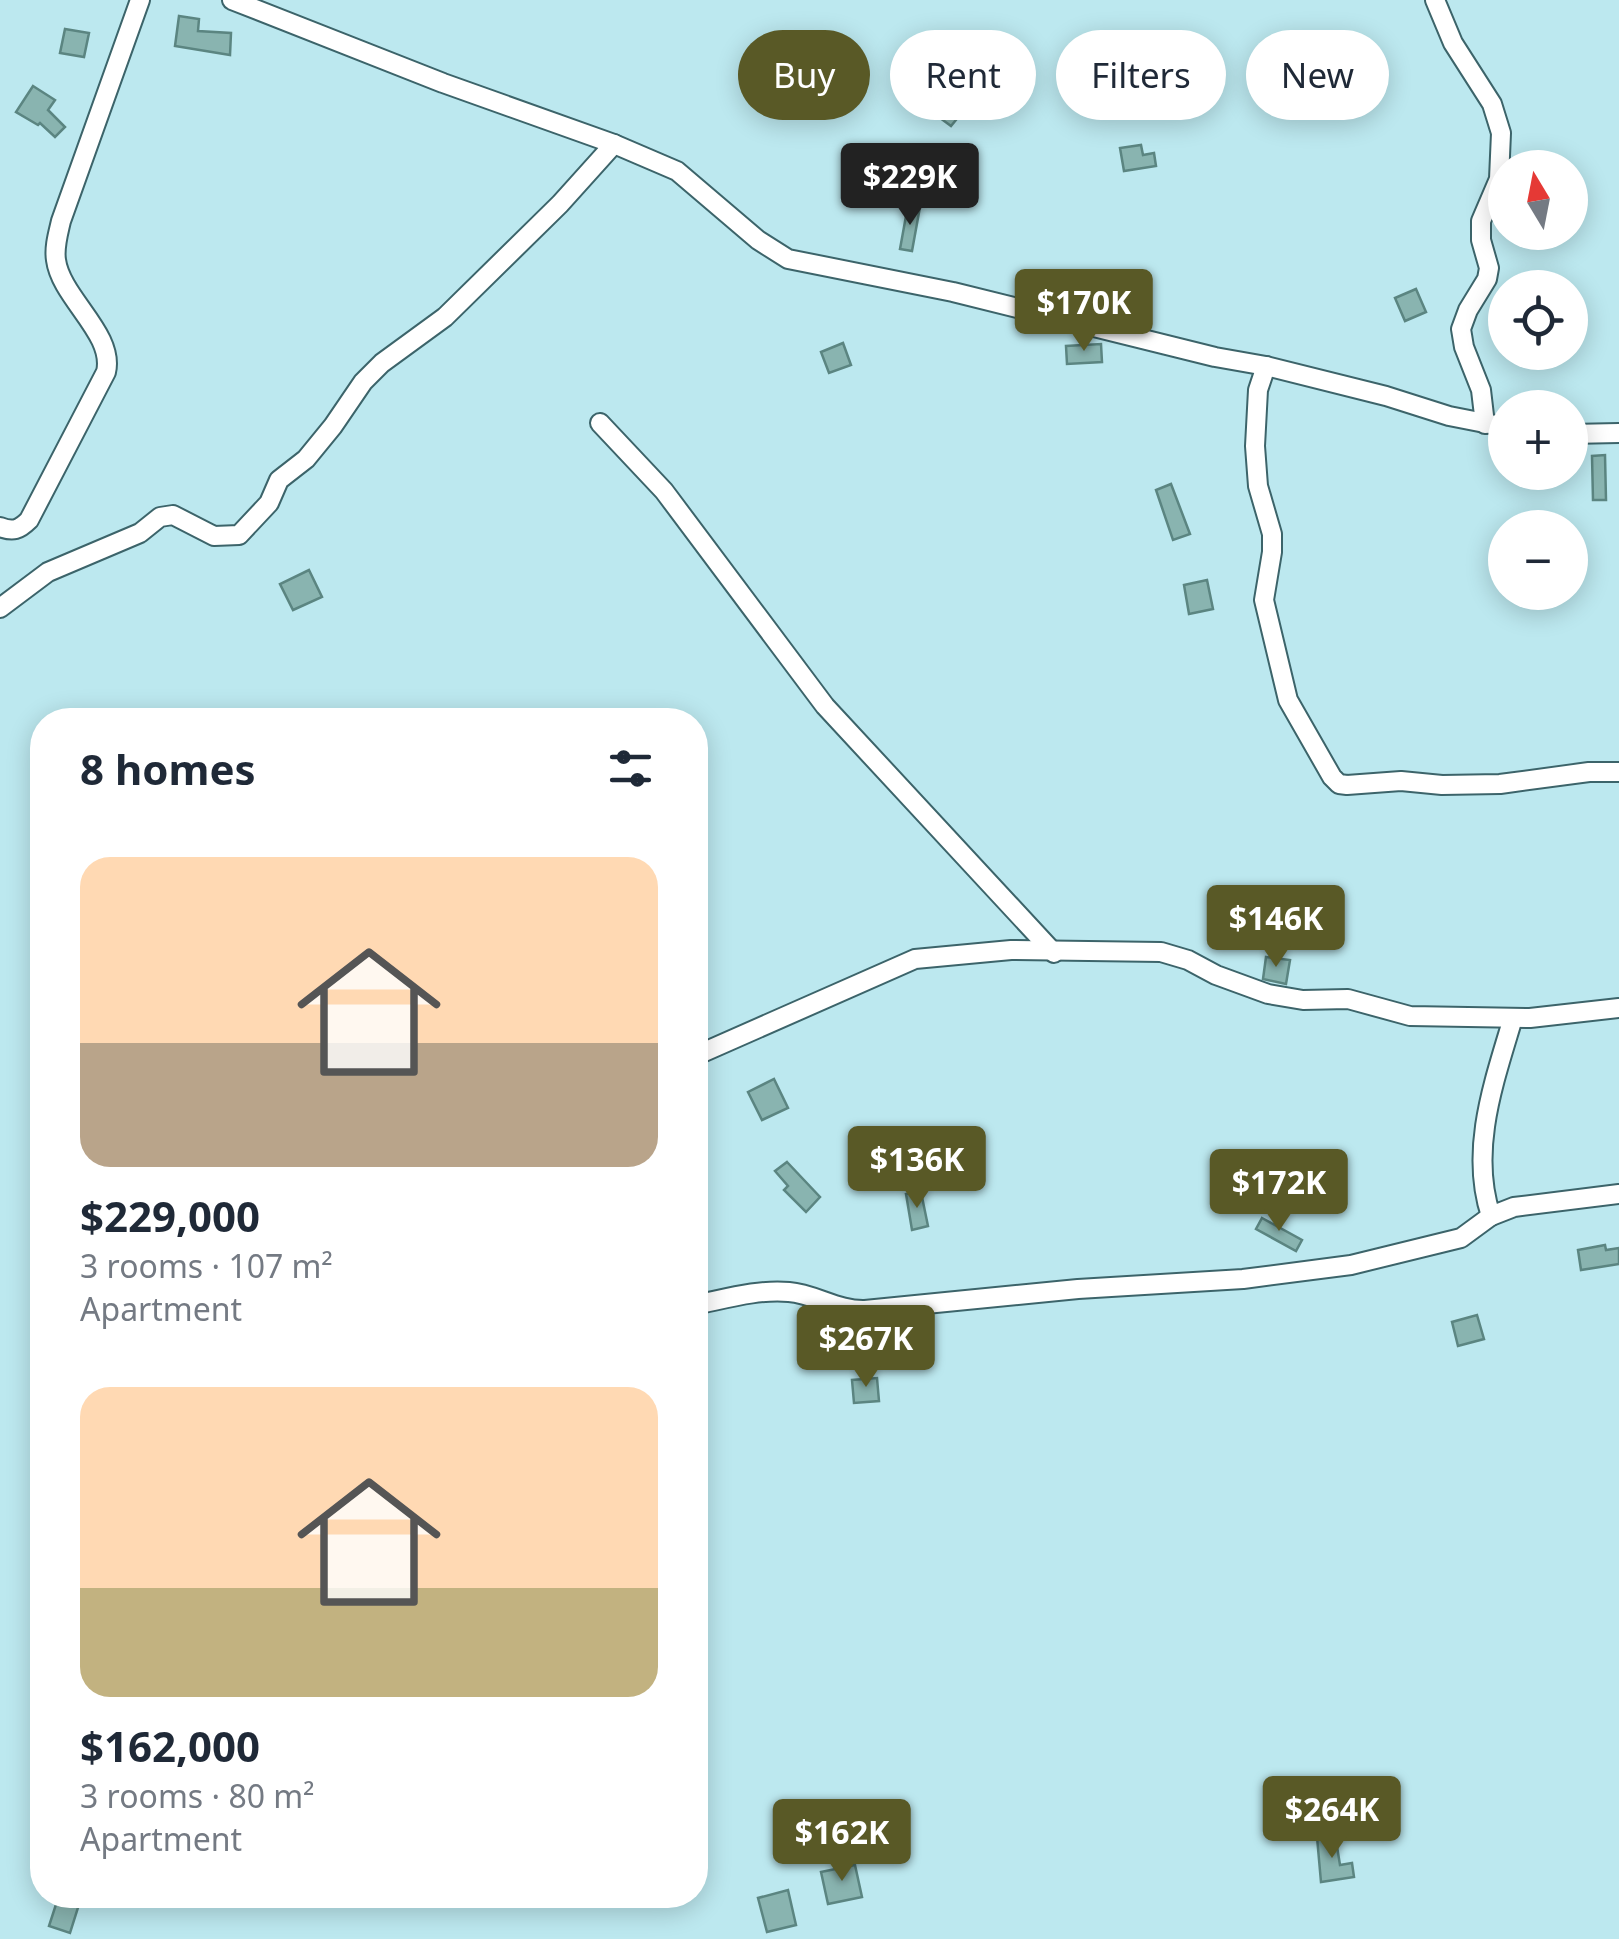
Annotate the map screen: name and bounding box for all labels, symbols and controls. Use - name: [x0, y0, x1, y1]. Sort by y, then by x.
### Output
- chip: Buy: [738, 30, 870, 120]
- chip: Rent: [890, 30, 1036, 120]
- chip: Filters: [1056, 30, 1226, 120]
- chip: New: [1246, 30, 1389, 120]
- pin: $229K: [840, 143, 980, 228]
- north arrow: [1488, 150, 1588, 250]
- map controls: [1488, 150, 1588, 610]
- text: $229K: [863, 154, 957, 197]
- pin: $170K: [1014, 269, 1154, 354]
- button: locate: [1488, 270, 1588, 370]
- text: $170K: [1037, 280, 1131, 323]
- button: +: [1488, 390, 1588, 490]
- button: −: [1488, 510, 1588, 610]
- text: 8 homes: [80, 740, 256, 797]
- icon: filters: [603, 741, 658, 796]
- pin: $146K: [1206, 885, 1346, 970]
- text: $146K: [1229, 896, 1323, 939]
- icon: home: [279, 922, 459, 1102]
- pin: $136K: [847, 1126, 987, 1211]
- text: $136K: [870, 1137, 964, 1180]
- pin: $172K: [1209, 1149, 1349, 1234]
- text: $172K: [1232, 1160, 1326, 1203]
- text: $229,000: [80, 1187, 260, 1244]
- text: 3 rooms · 107 m²: [80, 1244, 333, 1287]
- text: Apartment: [80, 1287, 242, 1330]
- pin: $267K: [796, 1305, 936, 1390]
- text: $267K: [819, 1316, 913, 1359]
- icon: home: [279, 1452, 459, 1632]
- text: $162,000: [80, 1717, 260, 1774]
- text: 3 rooms · 80 m²: [80, 1774, 314, 1817]
- pin: $264K: [1262, 1776, 1402, 1861]
- text: $264K: [1285, 1787, 1379, 1830]
- pin: $162K: [772, 1799, 912, 1884]
- text: $162K: [795, 1810, 889, 1853]
- text: Apartment: [80, 1817, 242, 1860]

